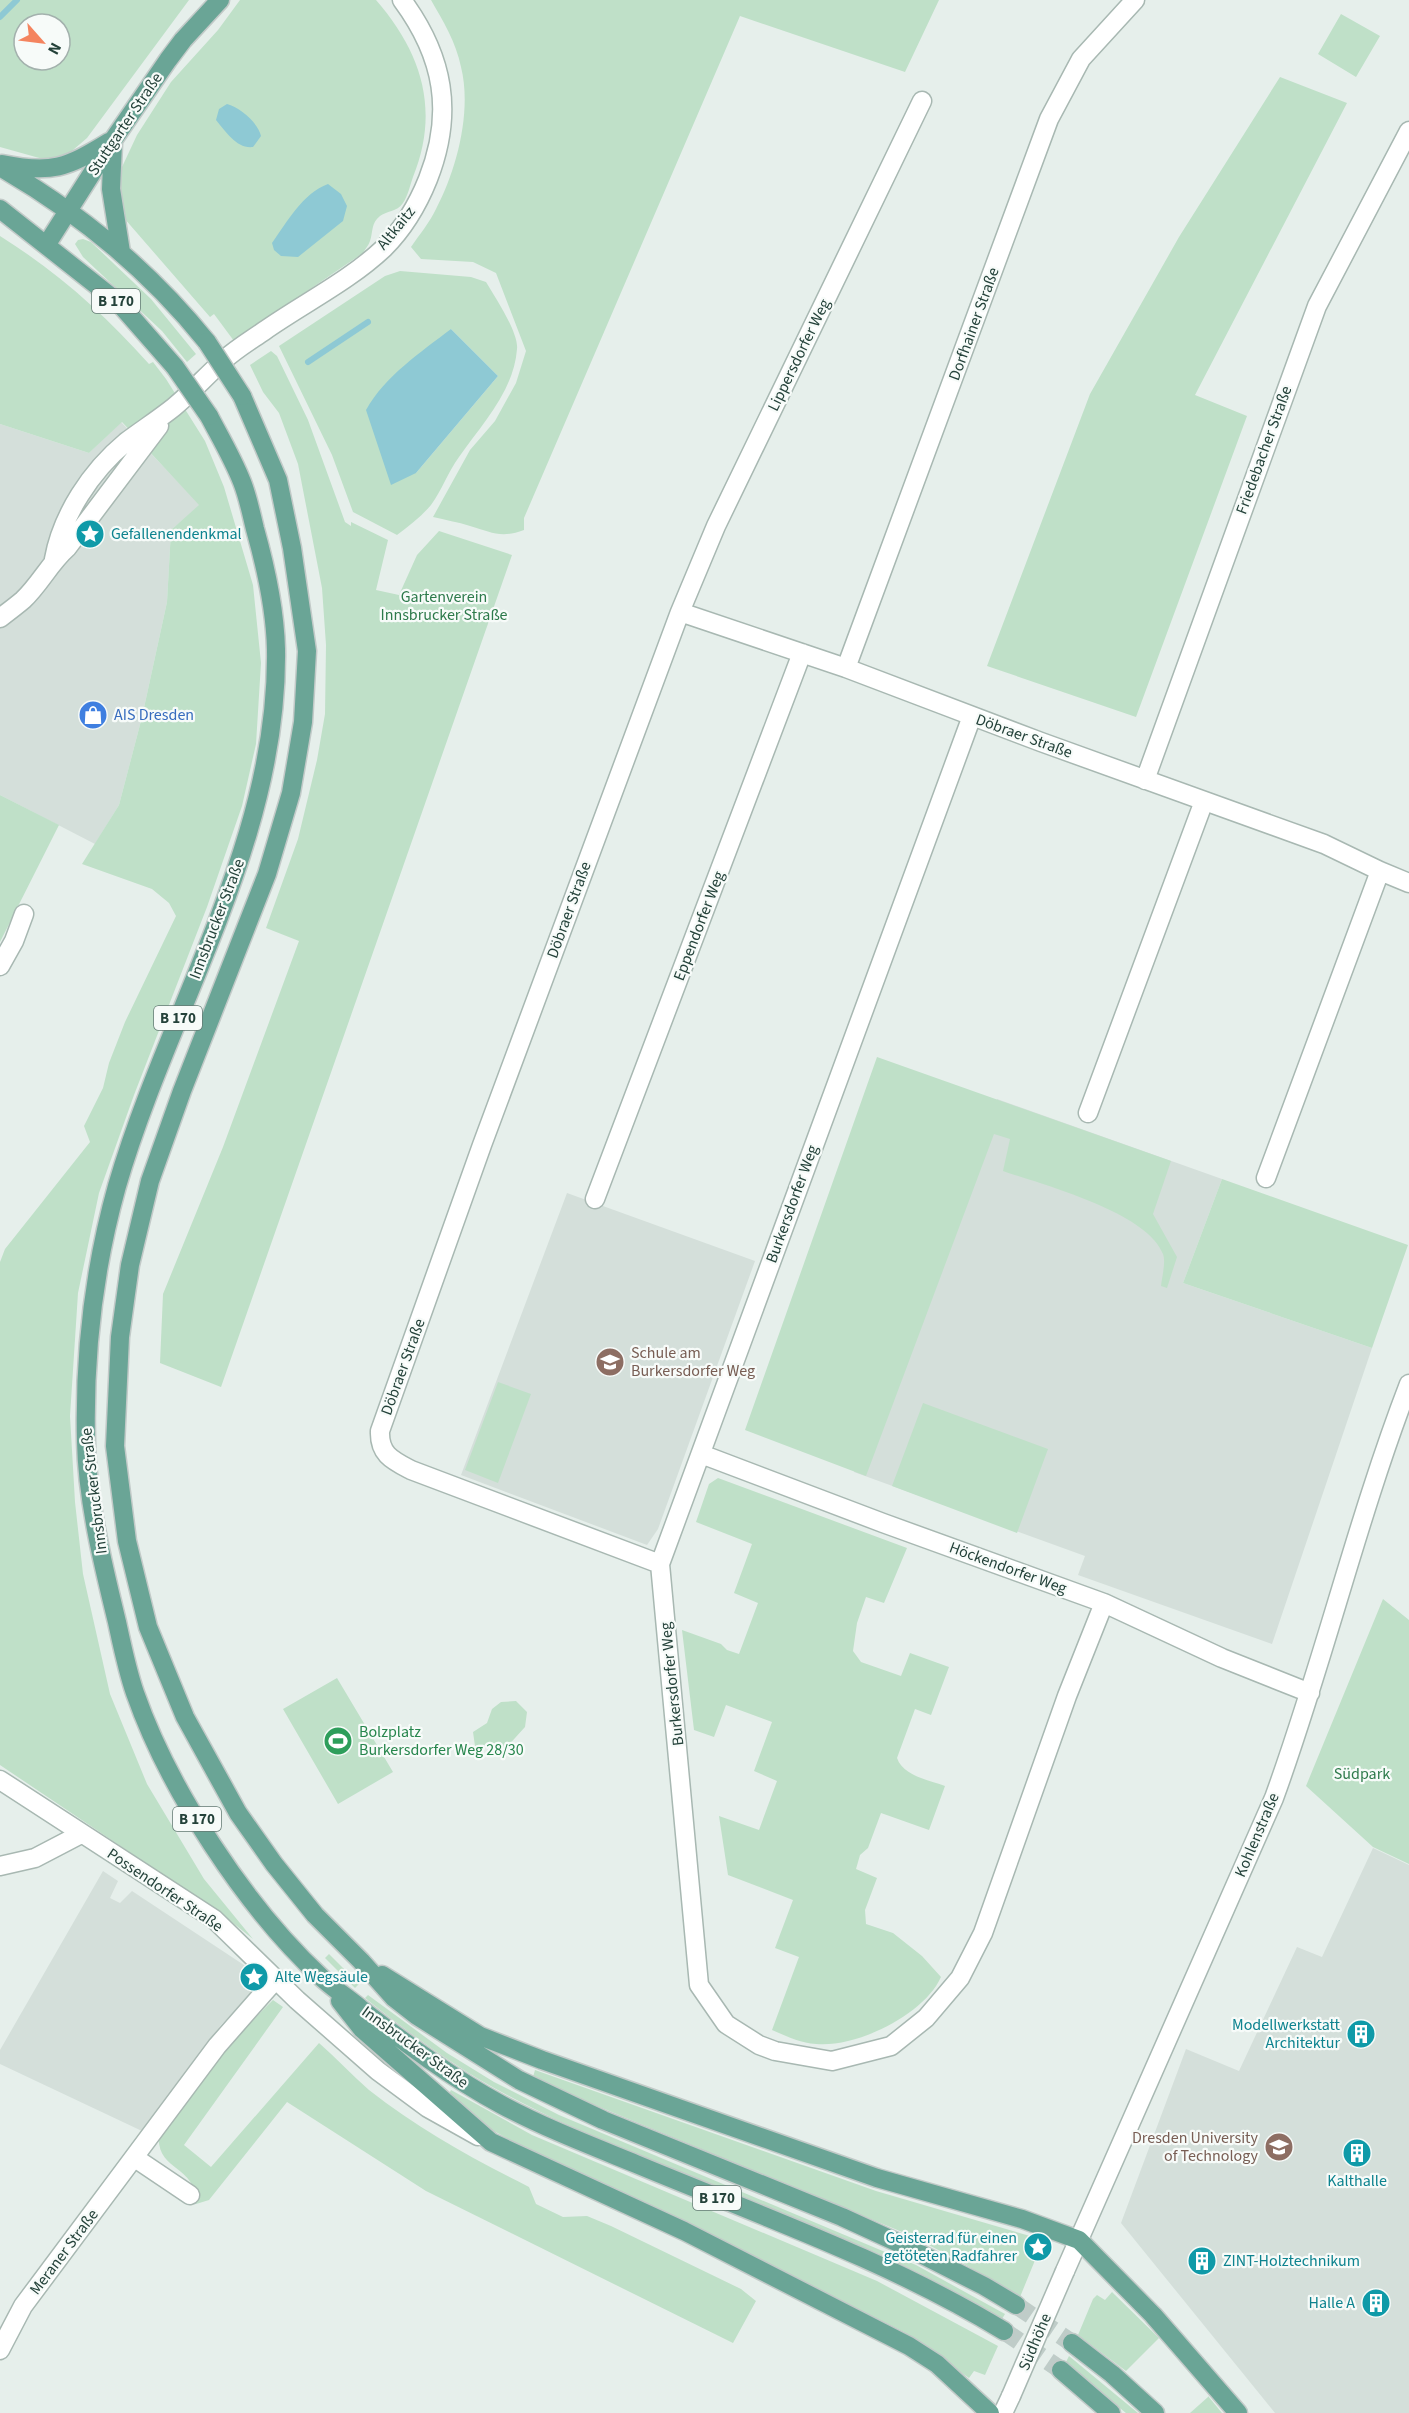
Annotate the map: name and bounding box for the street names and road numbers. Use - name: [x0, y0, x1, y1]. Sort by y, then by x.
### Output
- street label: Stuttgarter Straße: [82, 68, 168, 180]
- street label: Altkaitz: [372, 201, 420, 254]
- street label: Dorfhainer Straße: [943, 264, 1005, 384]
- road number: B 170: [92, 289, 140, 313]
- street label: Lippersdorfer Weg: [762, 295, 836, 415]
- street label: Friedebacher Straße: [1231, 383, 1297, 517]
- street label: Döbraer Straße: [973, 708, 1075, 764]
- street label: Innsbrucker Straße: [184, 856, 250, 982]
- street label: Döbraer Straße: [541, 859, 597, 961]
- street label: Eppendorfer Weg: [668, 868, 730, 984]
- road number: B 170: [154, 1006, 202, 1030]
- street label: Burkersdorfer Weg: [760, 1142, 824, 1266]
- street label: Döbraer Straße: [375, 1316, 431, 1418]
- street label: Innsbrucker Straße: [75, 1427, 113, 1555]
- street label: Höckendorfer Weg: [946, 1537, 1070, 1599]
- street label: Burkersdorfer Weg: [655, 1621, 689, 1747]
- street label: Kohlenstraße: [1229, 1789, 1285, 1880]
- road number: B 170: [173, 1807, 221, 1831]
- street label: Possendorfer Straße: [103, 1843, 227, 1937]
- street label: Innsbrucker Straße: [357, 2001, 473, 2093]
- road number: B 170: [693, 2186, 741, 2210]
- street label: Meraner Straße: [24, 2205, 104, 2299]
- street label: Südhöhe: [1013, 2310, 1057, 2374]

